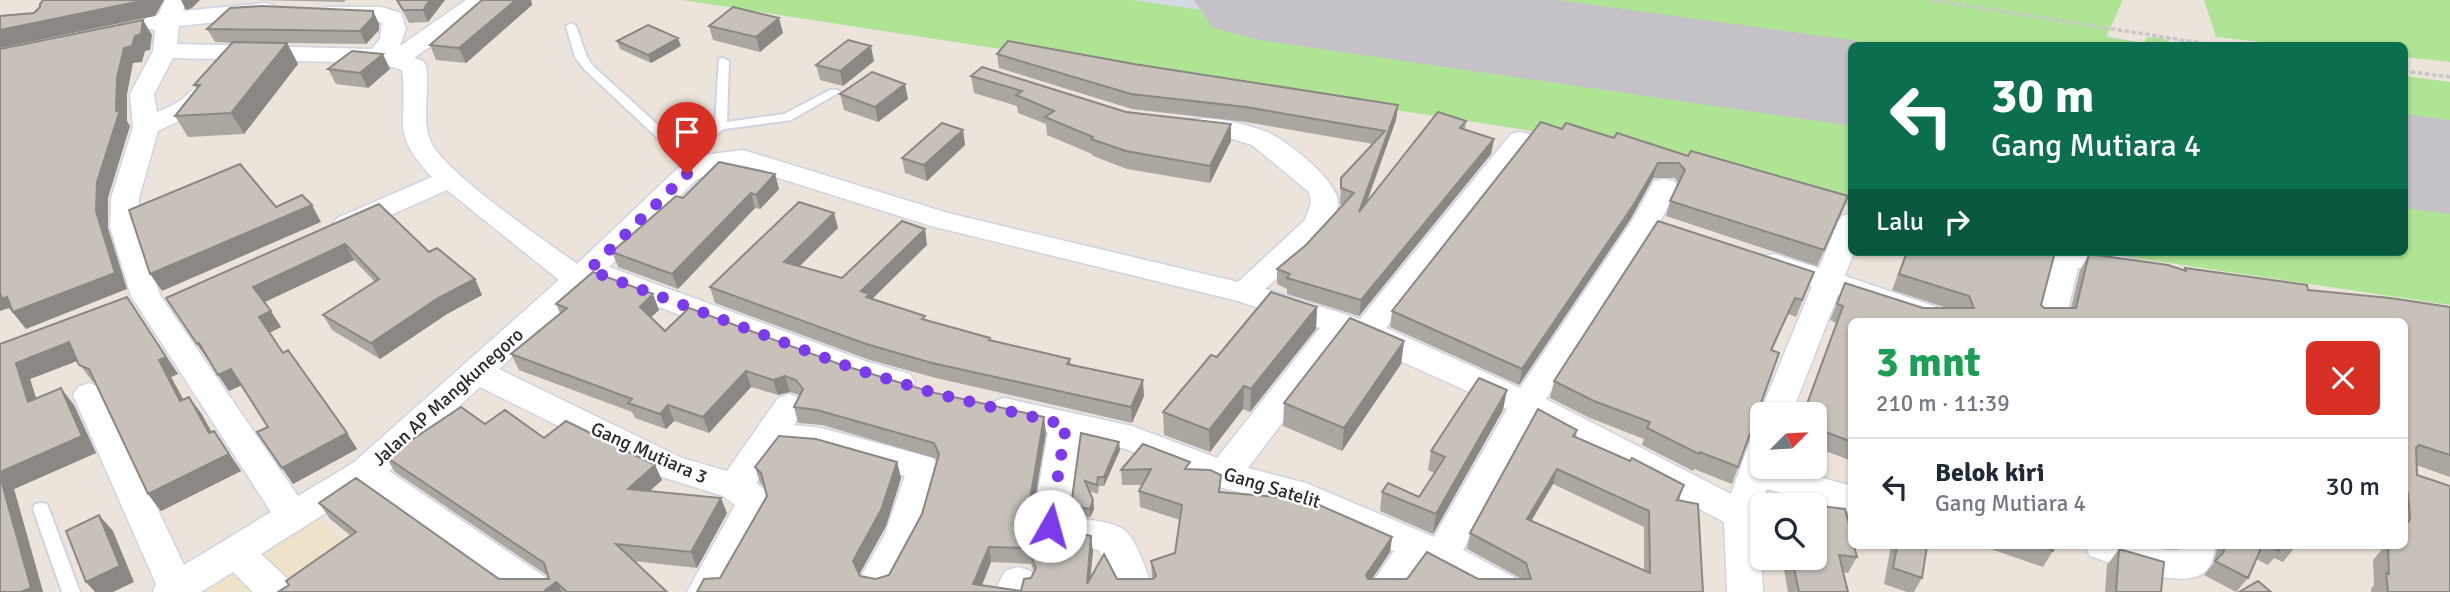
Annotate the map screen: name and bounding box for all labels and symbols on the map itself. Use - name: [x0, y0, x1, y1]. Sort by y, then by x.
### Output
- pin: [657, 102, 717, 174]
- street label: Jalan AP Mangkunegoro: [367, 323, 529, 471]
- north arrow: [1750, 402, 1827, 480]
- street label: Gang Mutiara 3: [587, 417, 711, 489]
- street label: Gang Satelit: [1221, 462, 1323, 514]
- position arrow: [1013, 489, 1087, 563]

